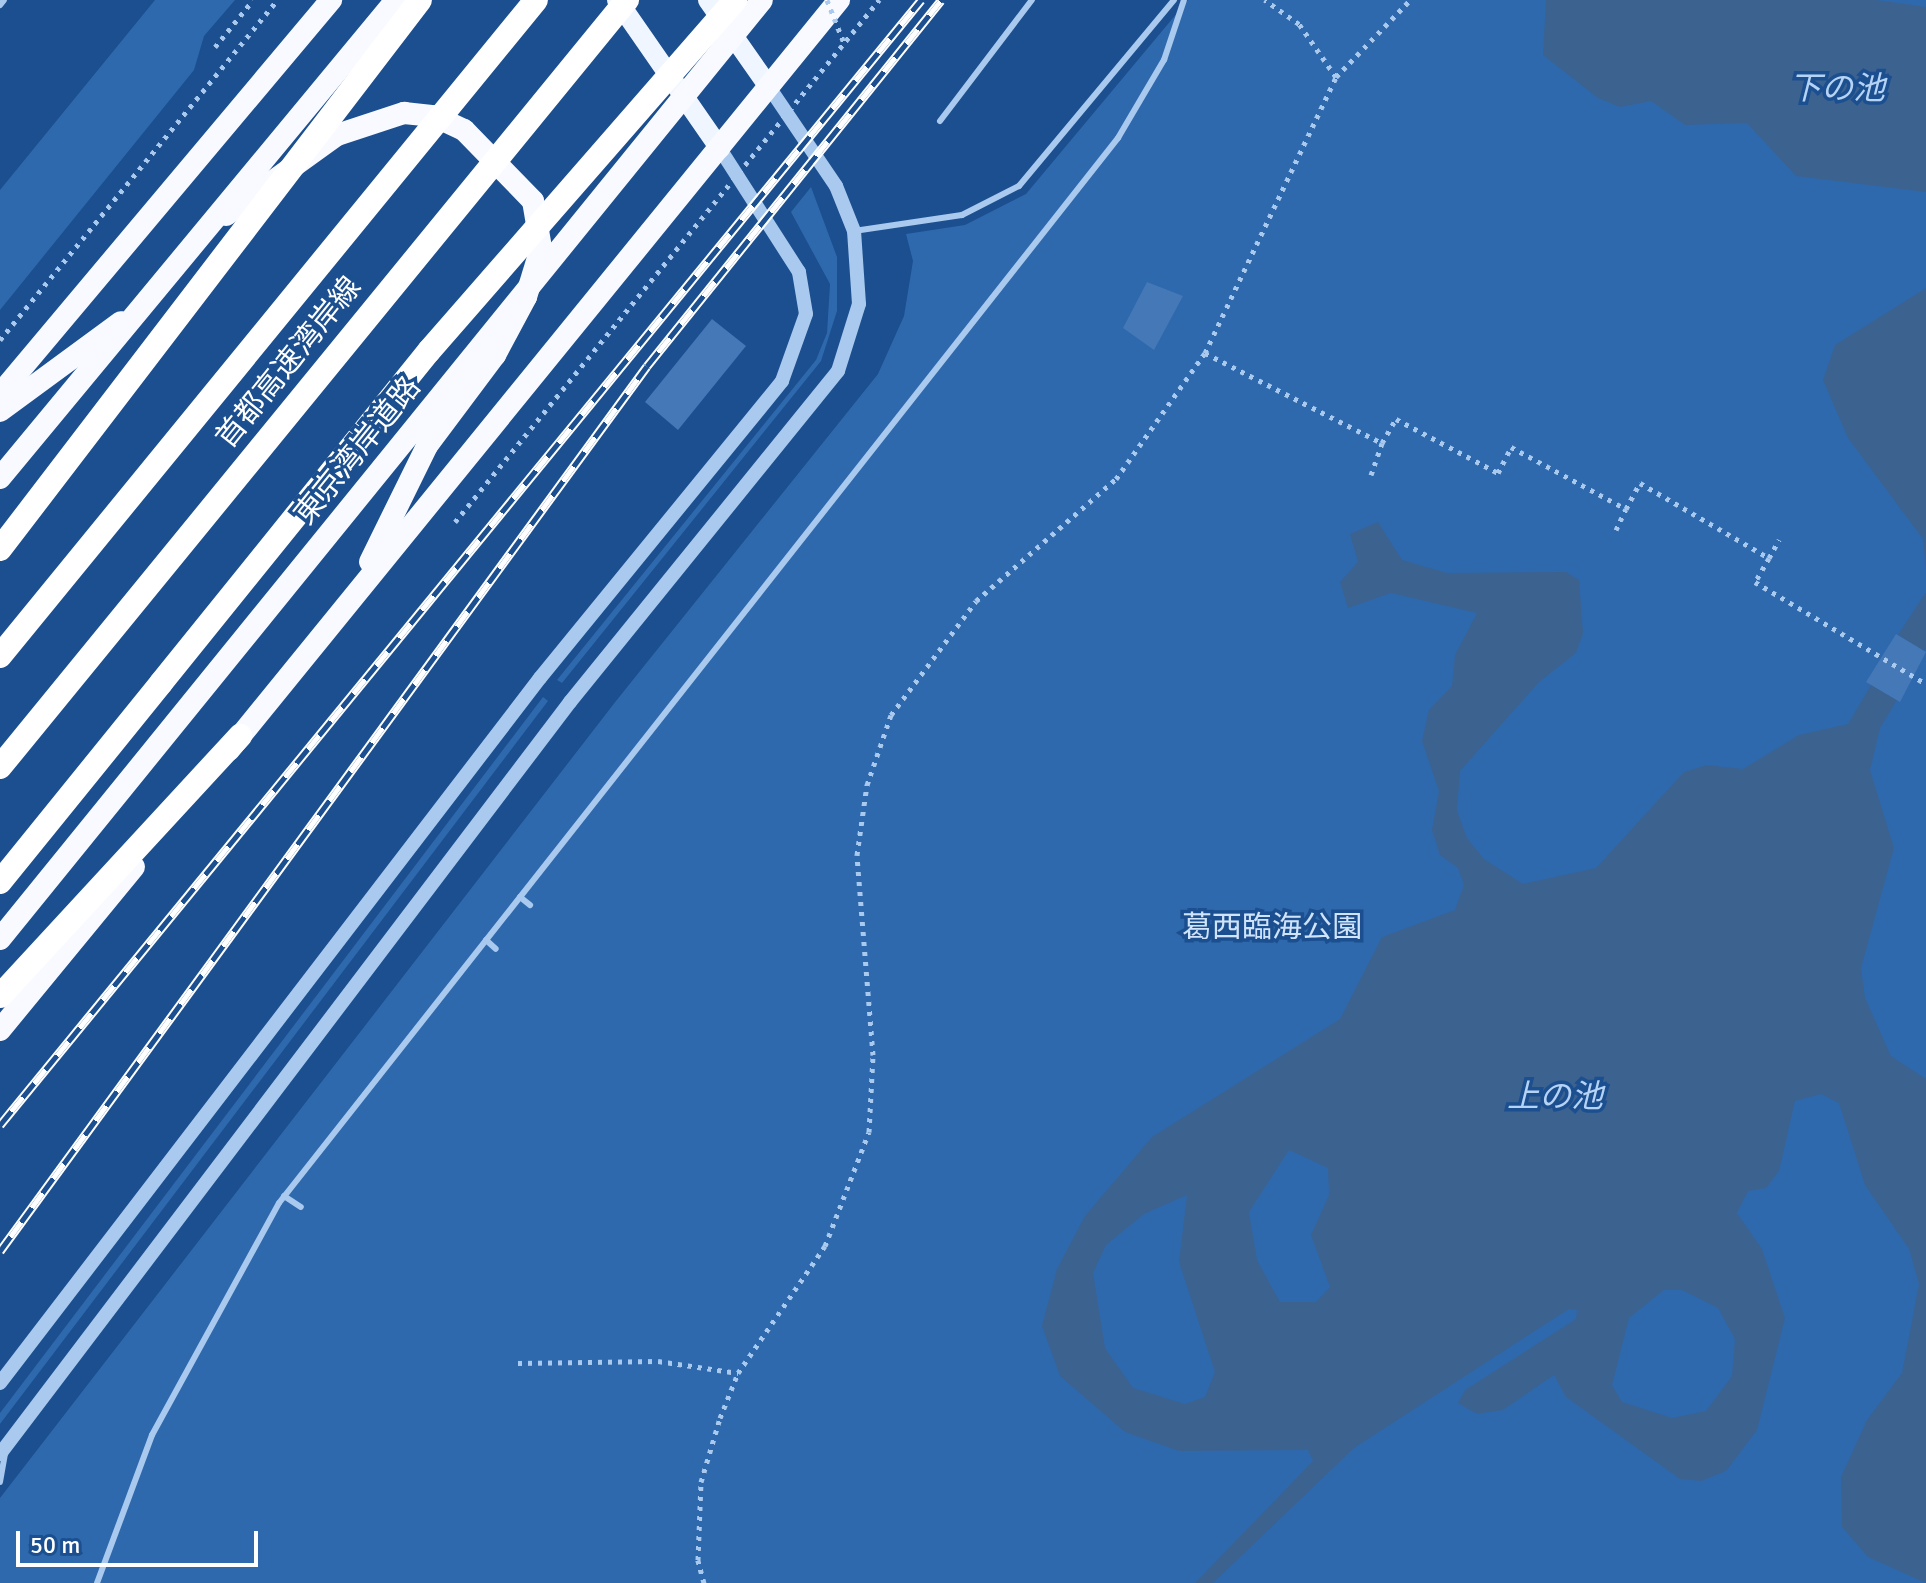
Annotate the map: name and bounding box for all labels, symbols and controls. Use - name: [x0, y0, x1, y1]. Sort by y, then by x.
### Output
- water label: 下の池: [1789, 70, 1885, 108]
- street label: 首都高速湾岸線: [209, 270, 369, 456]
- street label: 東京湾岸道路: [287, 370, 429, 532]
- park label: 葛西臨海公園: [1182, 910, 1362, 946]
- water label: 上の池: [1507, 1078, 1603, 1116]
- scale bar: [20, 1515, 262, 1565]
- text: 50 m: [30, 1530, 80, 1560]

